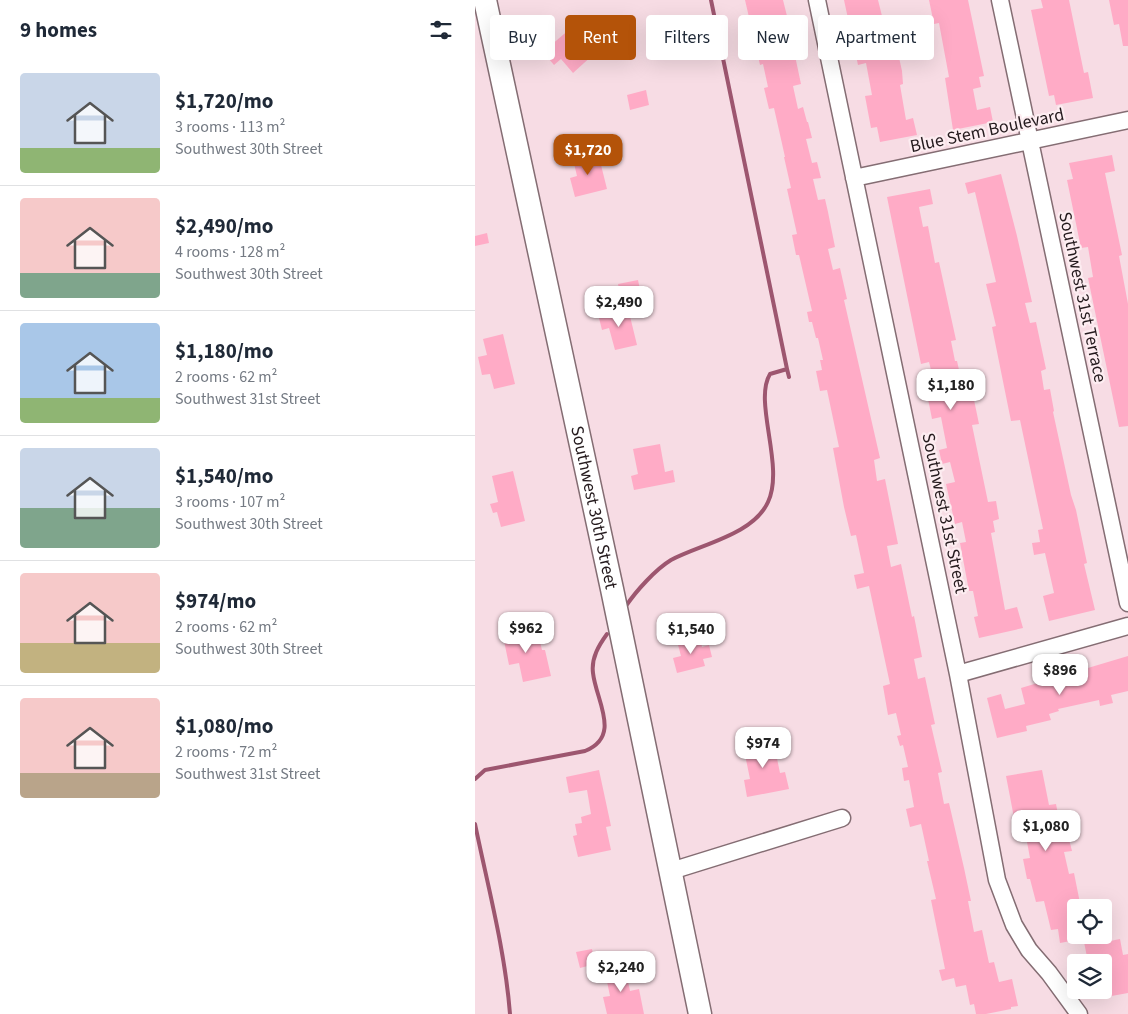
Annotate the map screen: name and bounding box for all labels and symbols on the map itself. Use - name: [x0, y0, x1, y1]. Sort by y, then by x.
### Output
- street label: Blue Stem Boulevard: [908, 102, 1066, 159]
- pin: $1,720: [547, 134, 629, 176]
- street label: Southwest 31st Terrace: [1052, 210, 1113, 385]
- pin: $2,490: [578, 286, 660, 328]
- pin: $1,180: [910, 368, 992, 411]
- street label: Southwest 30th Street: [564, 424, 624, 591]
- street label: Southwest 31st Street: [915, 431, 974, 596]
- pin: $962: [496, 612, 556, 654]
- pin: $1,540: [650, 612, 732, 655]
- pin: $896: [1030, 654, 1090, 696]
- pin: $974: [733, 726, 793, 769]
- pin: $1,080: [1005, 810, 1087, 852]
- pin: $2,240: [580, 950, 662, 993]

